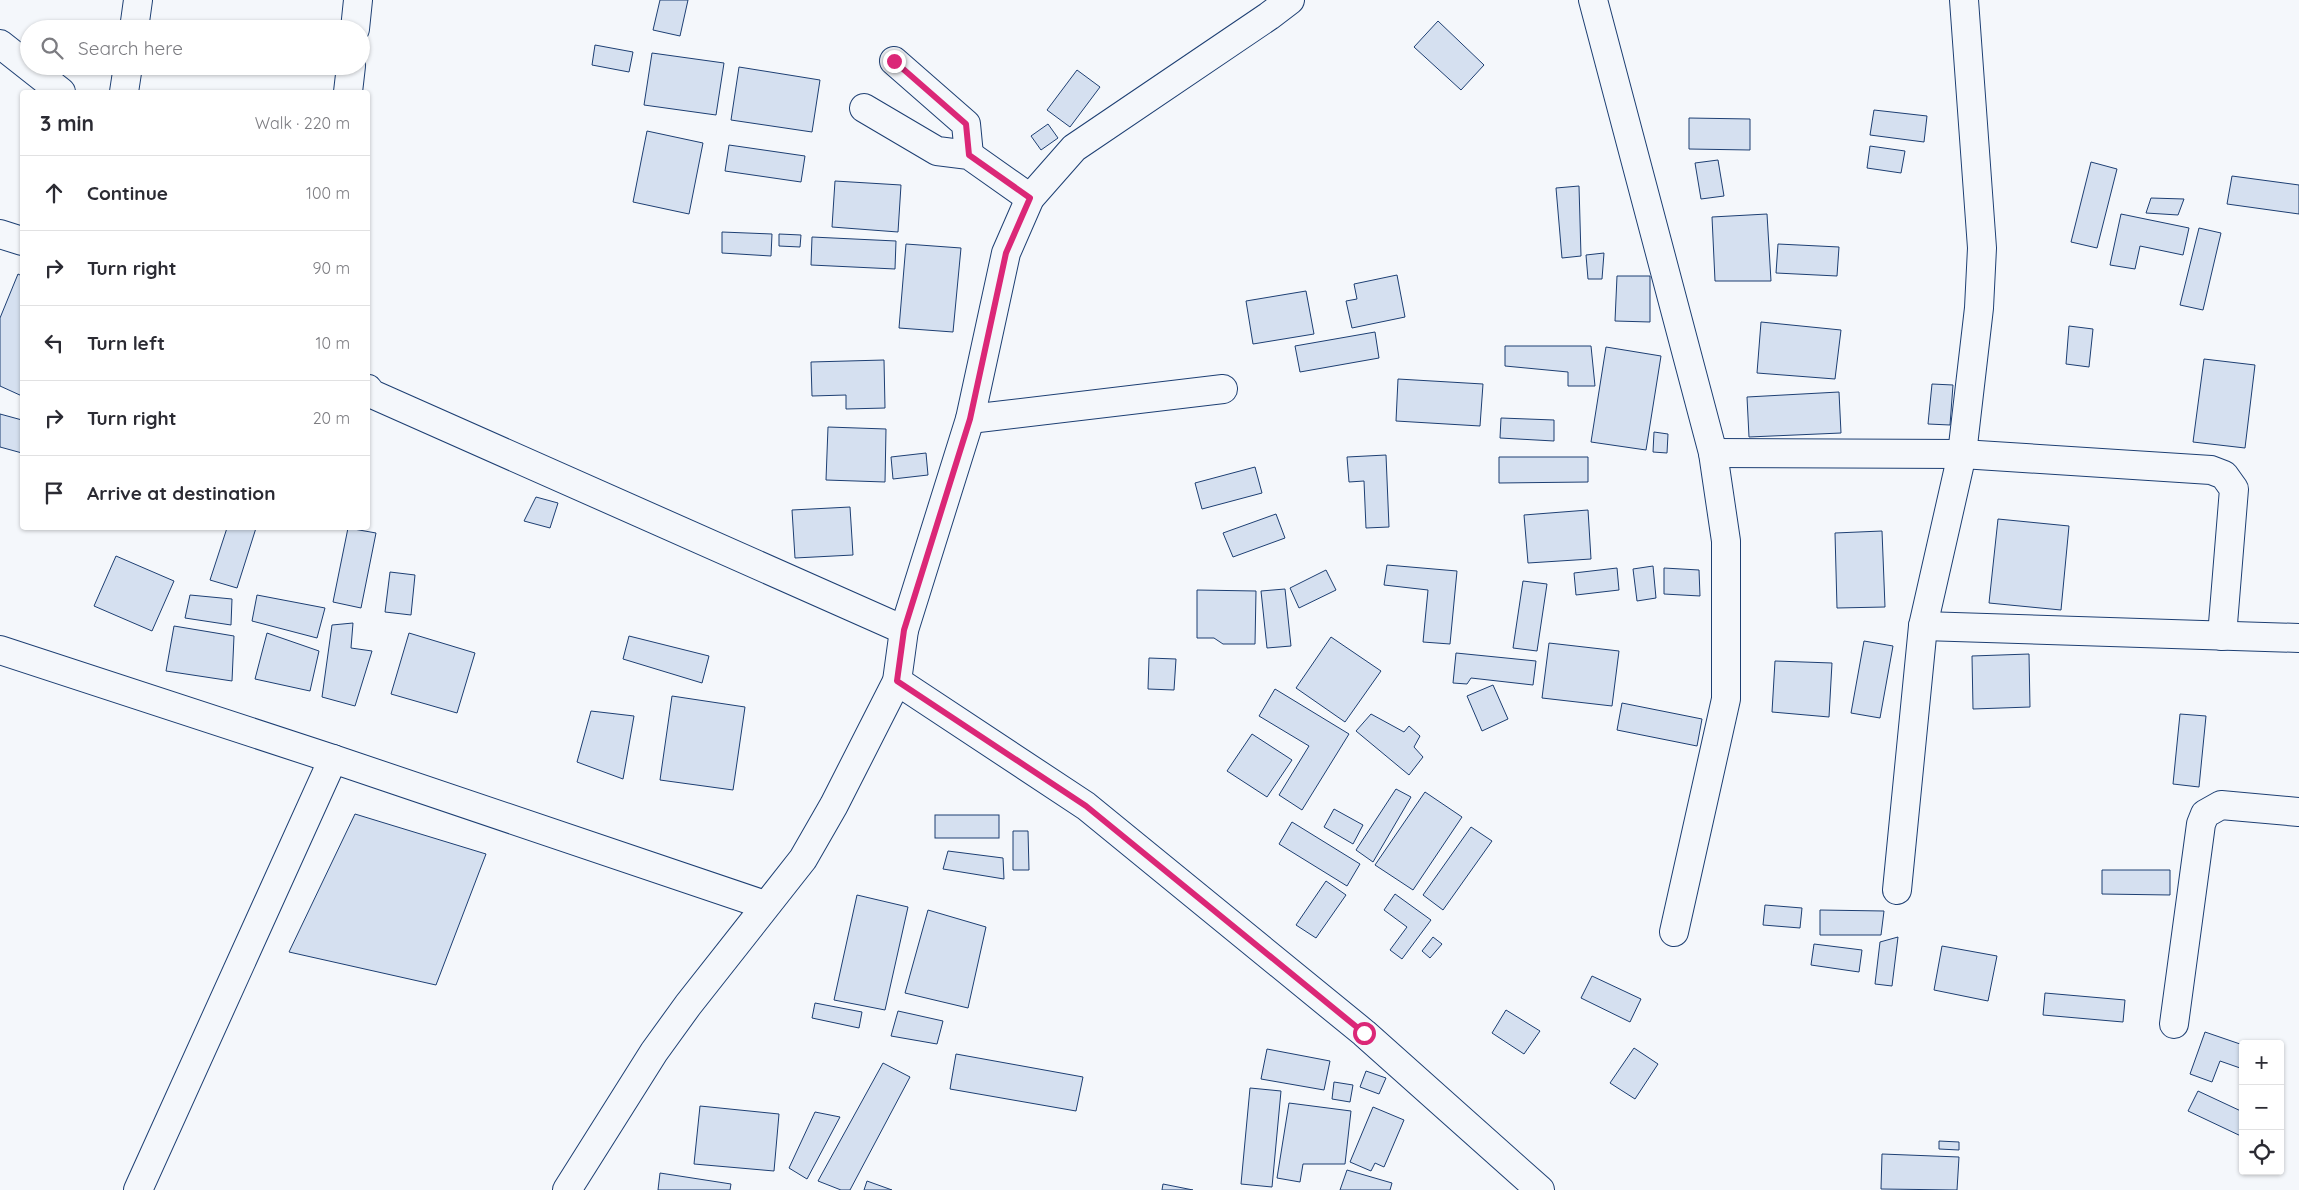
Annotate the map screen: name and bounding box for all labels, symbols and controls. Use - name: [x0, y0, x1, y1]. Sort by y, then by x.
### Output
- search box: [20, 20, 370, 75]
- icon: search: [38, 34, 66, 62]
- text: Search here: [78, 36, 183, 60]
- route end: [883, 50, 906, 73]
- text: 3 min: [40, 110, 94, 136]
- text: Walk · 220 m: [255, 113, 350, 133]
- icon: ahead: [40, 179, 68, 207]
- text: Continue: [87, 181, 168, 205]
- text: 100 m: [306, 183, 350, 203]
- icon: right: [40, 254, 68, 282]
- text: Turn right: [87, 256, 176, 280]
- text: 90 m: [313, 258, 350, 278]
- icon: left: [40, 329, 68, 357]
- text: Turn left: [87, 331, 165, 355]
- text: 10 m: [316, 333, 350, 353]
- icon: right: [40, 404, 68, 432]
- text: Turn right: [87, 406, 176, 430]
- text: 20 m: [313, 408, 350, 428]
- icon: arrive: [40, 479, 68, 507]
- text: Arrive at destination: [87, 481, 276, 505]
- route start: [1353, 1022, 1376, 1045]
- map controls: [2239, 1040, 2284, 1175]
- button: +: [2239, 1040, 2284, 1085]
- button: −: [2239, 1085, 2284, 1130]
- button: locate: [2239, 1130, 2284, 1175]

